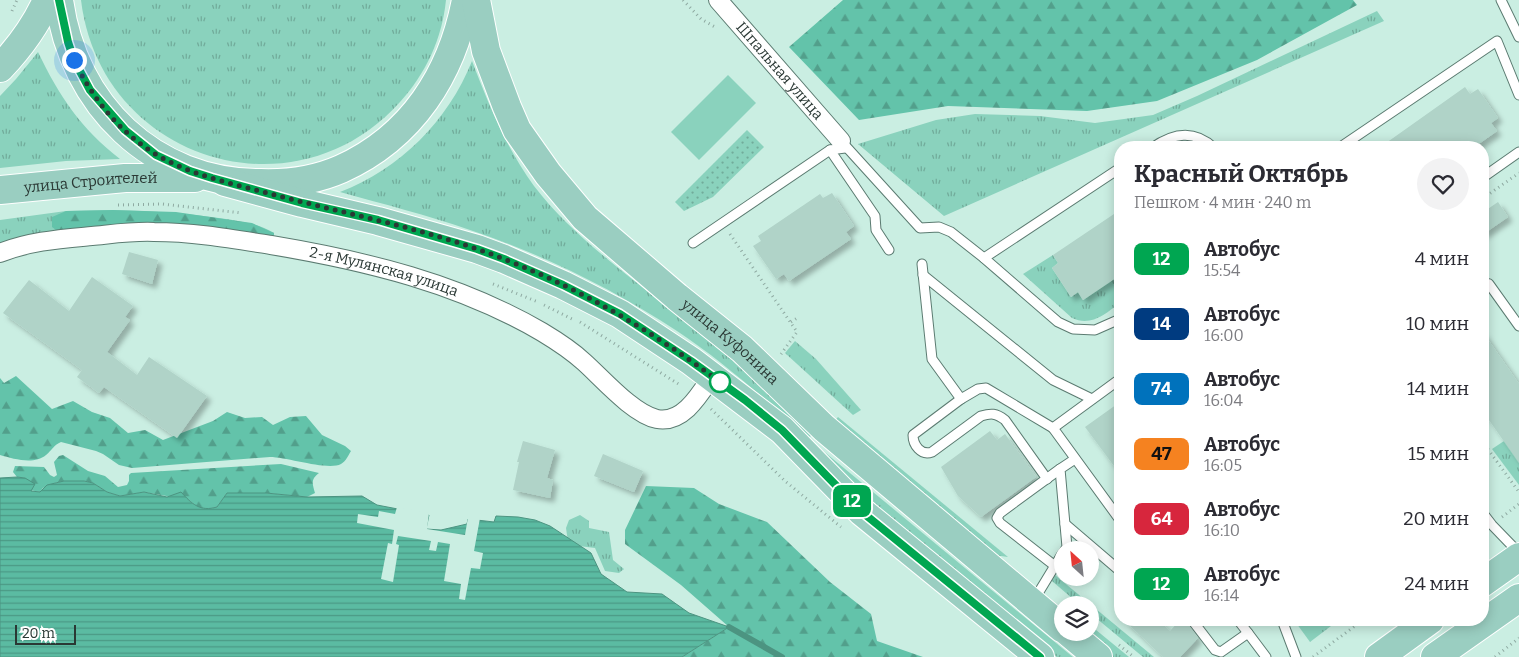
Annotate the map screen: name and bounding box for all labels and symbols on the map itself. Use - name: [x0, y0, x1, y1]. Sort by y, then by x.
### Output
- street label: Шпальная улица: [732, 18, 827, 123]
- your location: [62, 48, 87, 73]
- street label: улица Строителей: [22, 169, 157, 197]
- street label: 2-я Мулянская улица: [308, 243, 461, 300]
- street label: улица Куфонина: [677, 295, 782, 388]
- unlabelled marker: [709, 371, 731, 393]
- line badge: 12: [830, 485, 874, 517]
- north arrow: [1054, 541, 1099, 586]
- scale bar: [15, 622, 76, 645]

